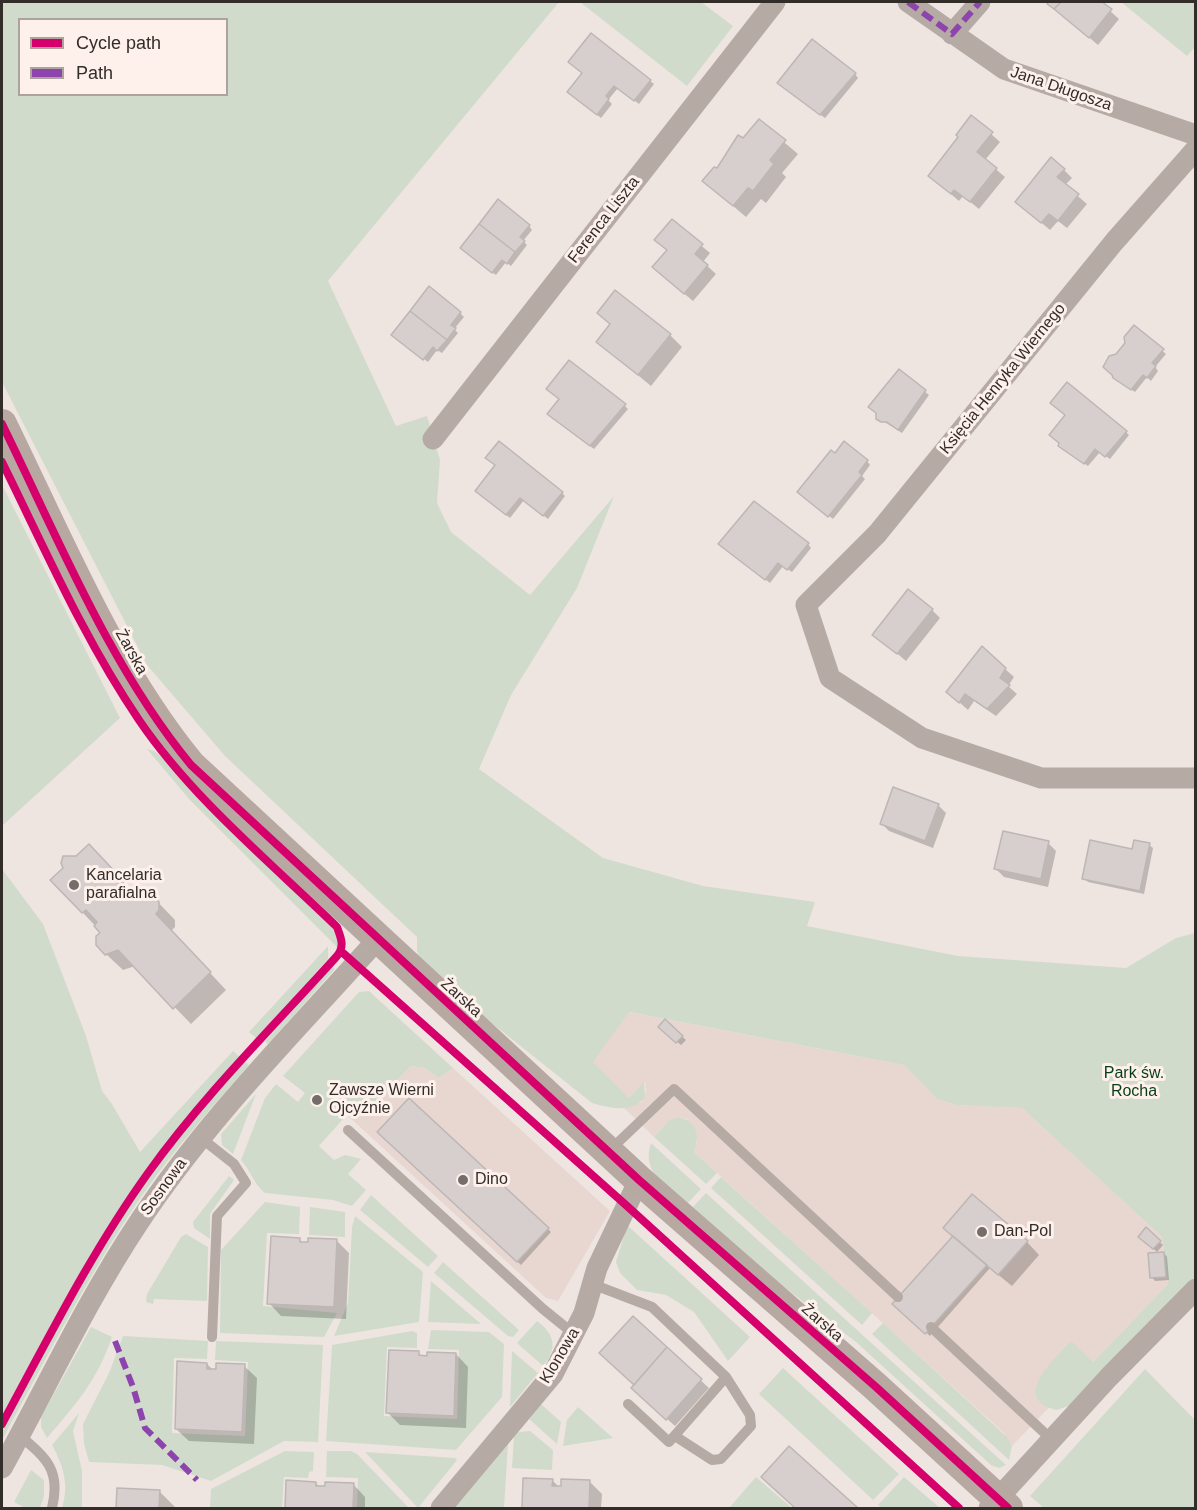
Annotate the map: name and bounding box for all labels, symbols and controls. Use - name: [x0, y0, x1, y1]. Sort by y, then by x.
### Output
- legend: [18, 18, 228, 96]
- text: Cycle path: [76, 33, 161, 53]
- text: Path: [76, 63, 113, 83]
- street label: Jana Długosza: [1008, 63, 1114, 115]
- street label: Ferenca Liszta: [564, 173, 644, 267]
- street label: Księcia Henryka Wiernego: [936, 300, 1070, 458]
- street label: Żarska: [111, 626, 151, 678]
- place label: Kancelaria parafialna: [86, 866, 162, 904]
- marker: Kancelaria parafialna: [67, 878, 81, 892]
- street label: Żarska: [436, 975, 486, 1021]
- park label: Park św. Rocha: [1104, 1064, 1164, 1102]
- place label: Zawsze Wierni Ojcyźnie: [329, 1081, 434, 1119]
- marker: Zawsze Wierni Ojcyźnie: [310, 1093, 324, 1107]
- street label: Sosnowa: [137, 1155, 191, 1219]
- place label: Dino: [475, 1170, 508, 1190]
- marker: Dino: [456, 1173, 470, 1187]
- place label: Dan-Pol: [994, 1222, 1052, 1242]
- marker: Dan-Pol: [975, 1225, 989, 1239]
- street label: Żarska: [797, 1300, 847, 1346]
- street label: Klonowa: [536, 1325, 584, 1387]

